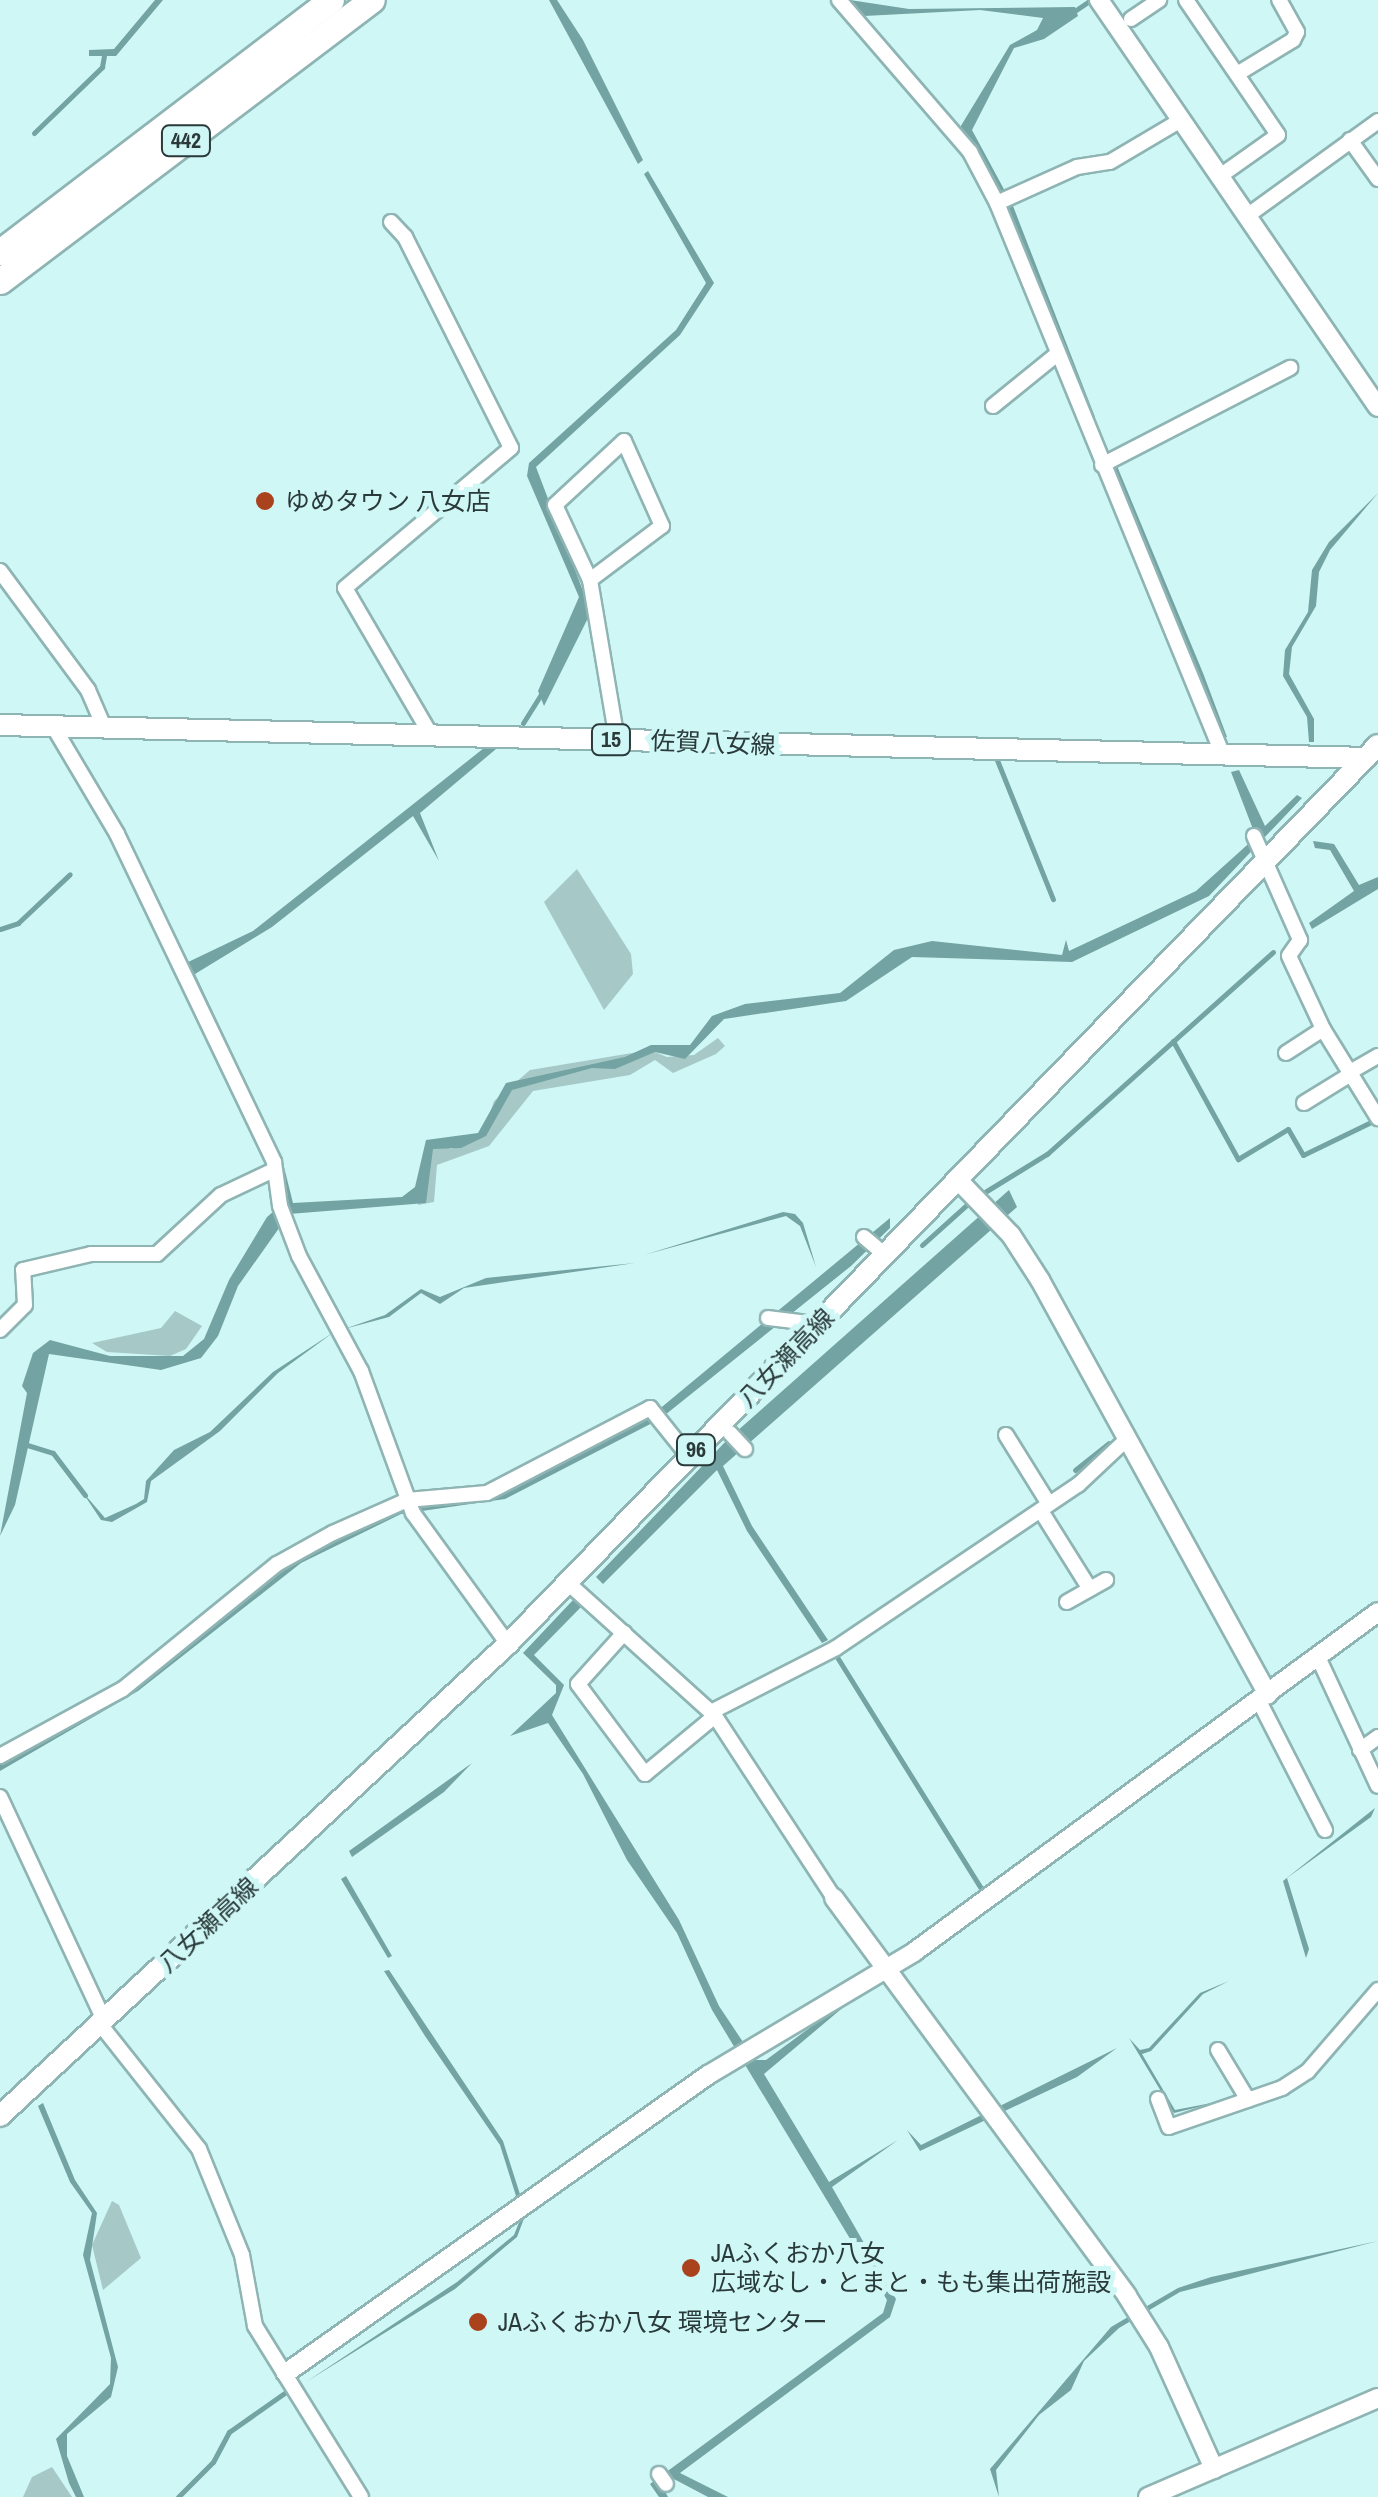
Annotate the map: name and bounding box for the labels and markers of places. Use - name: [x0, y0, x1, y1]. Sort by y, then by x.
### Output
- place label: ゆめタウン 八女店: [285, 486, 491, 516]
- marker: ゆめタウン 八女店: [254, 490, 276, 512]
- place label: JAふくおか八女 広域なし・とまと・もも集出荷施設: [711, 2239, 1111, 2298]
- marker: JAふくおか八女 広域なし・とまと・もも集出荷施設: [680, 2257, 702, 2279]
- place label: JAふくおか八女 環境センター: [498, 2307, 828, 2337]
- marker: JAふくおか八女 環境センター: [467, 2311, 489, 2333]

